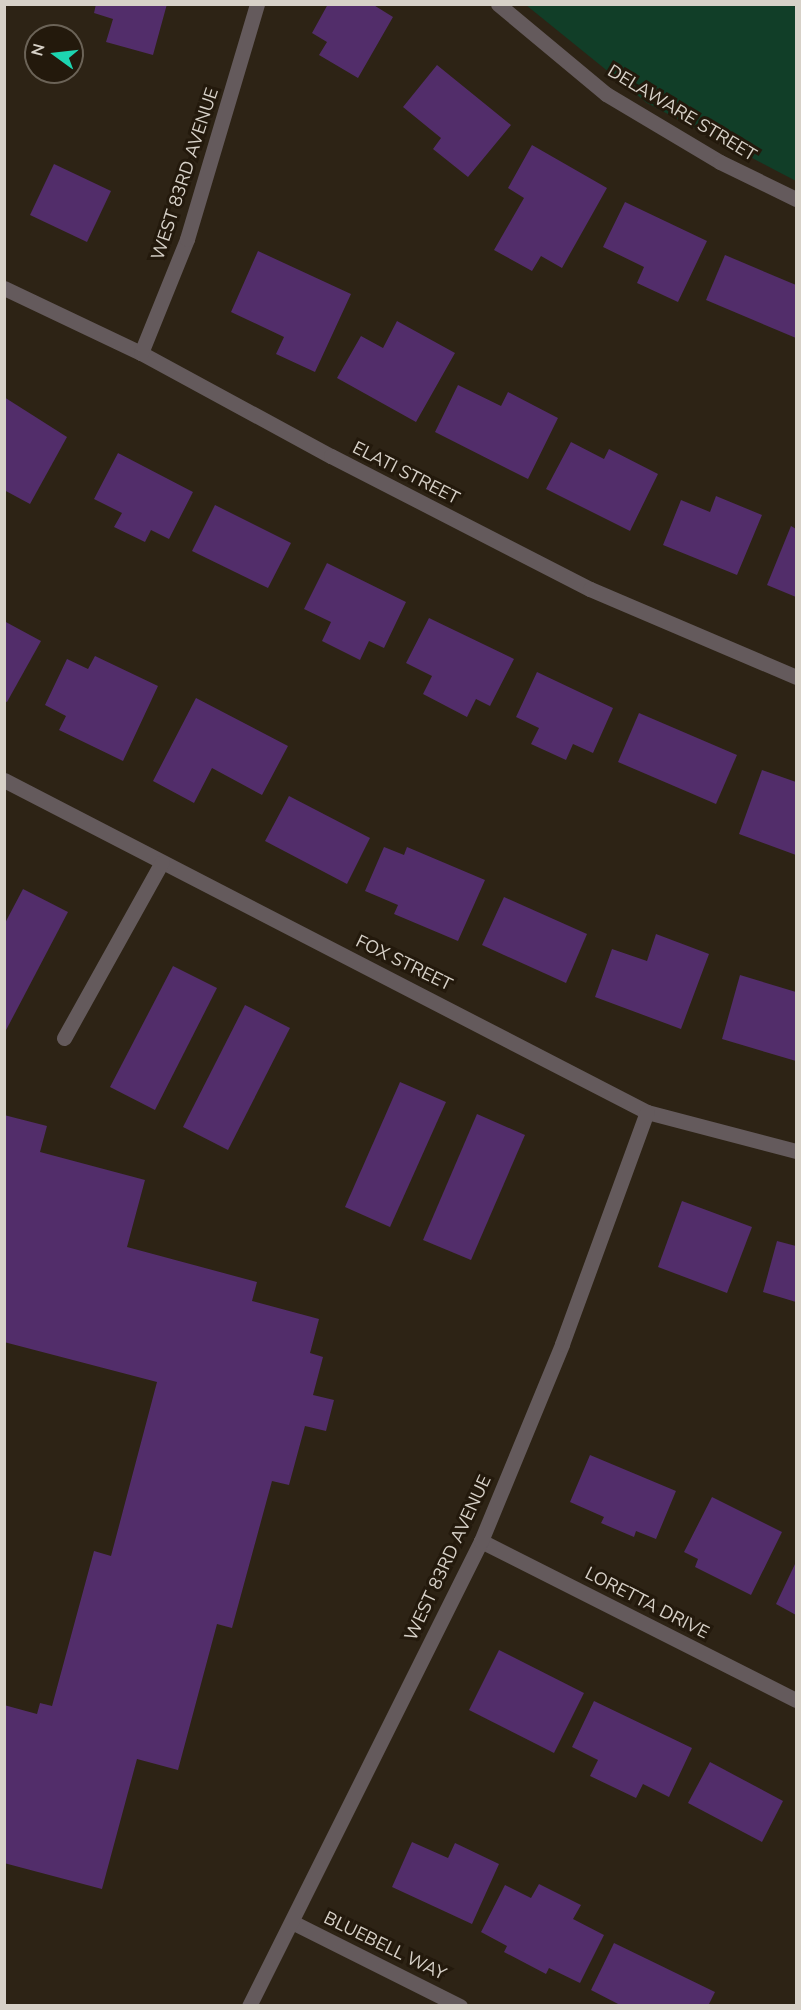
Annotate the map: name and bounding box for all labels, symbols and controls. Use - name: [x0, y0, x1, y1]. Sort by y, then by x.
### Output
- north arrow: [24, 24, 84, 84]
- text: N: [26, 41, 51, 58]
- street label: DELAWARE STREET: [604, 60, 760, 166]
- street label: WEST 83RD AVENUE: [147, 85, 223, 263]
- street label: ELATI STREET: [349, 437, 463, 509]
- street label: FOX STREET: [352, 930, 456, 996]
- street label: WEST 83RD AVENUE: [400, 1472, 496, 1644]
- street label: LORETTA DRIVE: [581, 1562, 713, 1644]
- street label: BLUEBELL WAY: [320, 1907, 450, 1985]

